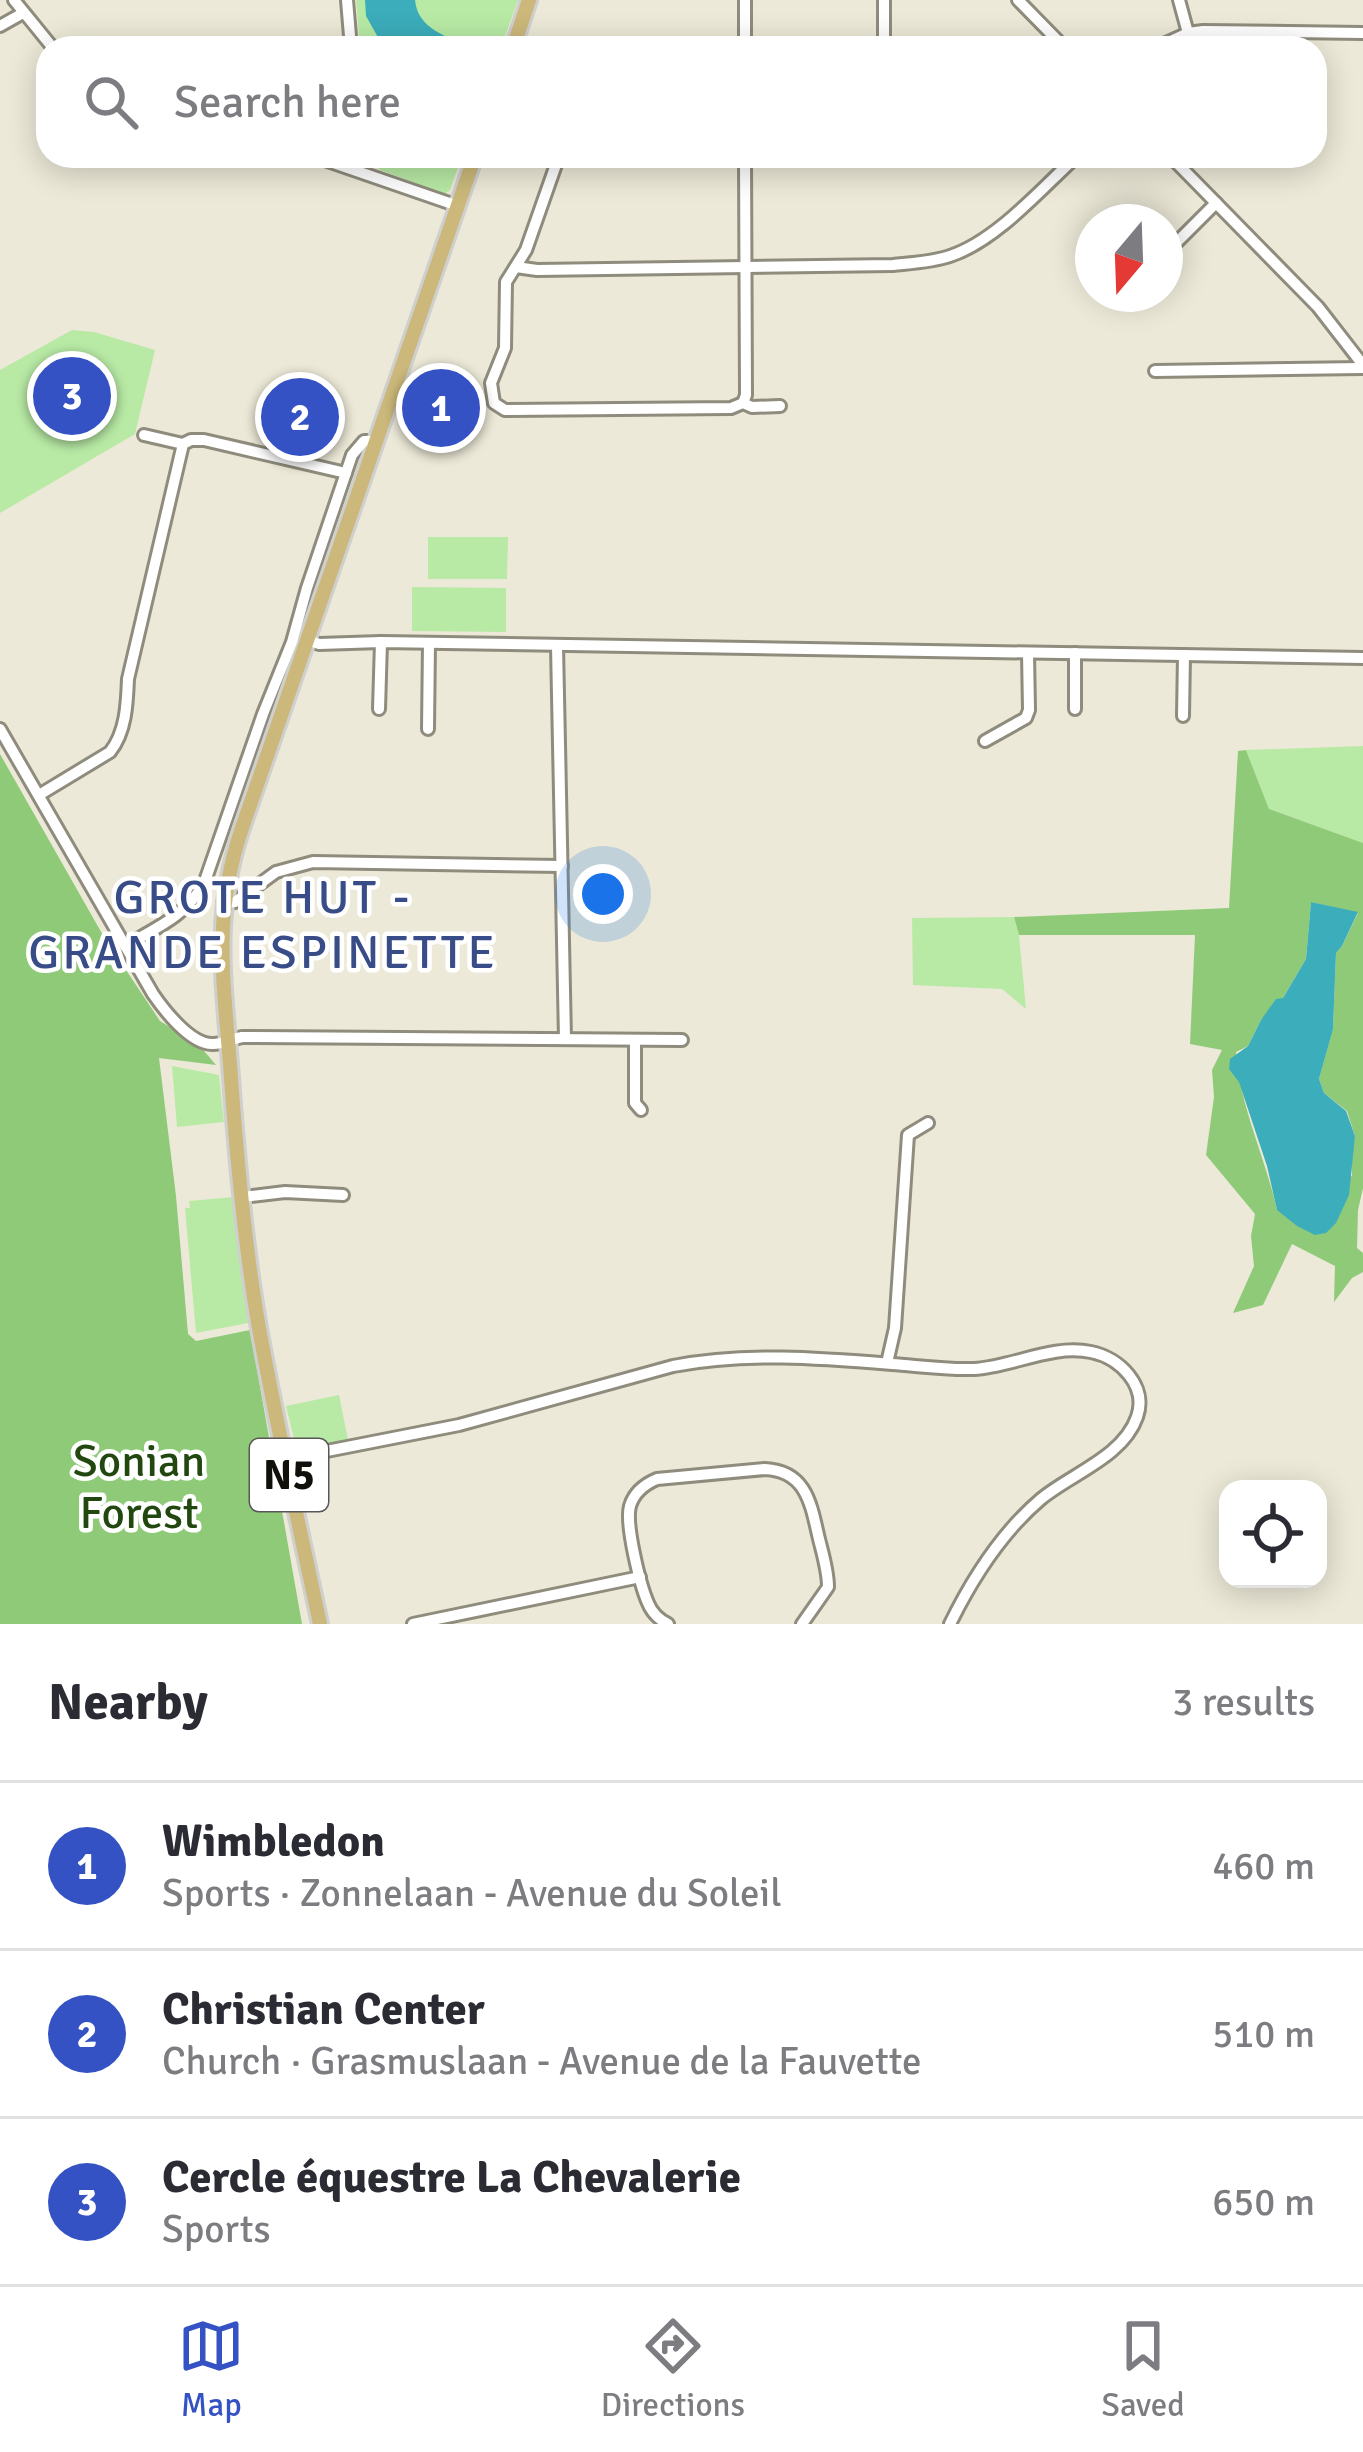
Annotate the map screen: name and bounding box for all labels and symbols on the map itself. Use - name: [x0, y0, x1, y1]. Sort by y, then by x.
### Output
- north arrow: [1075, 204, 1183, 312]
- pin: 3: [33, 351, 111, 441]
- pin: 1: [402, 363, 480, 453]
- pin: 2: [261, 372, 339, 462]
- your location: [573, 864, 633, 924]
- district label: GROTE HUT - GRANDE ESPINETTE: [28, 868, 498, 982]
- park label: Sonian Forest: [73, 1434, 205, 1541]
- road number: N5: [250, 1439, 328, 1511]

